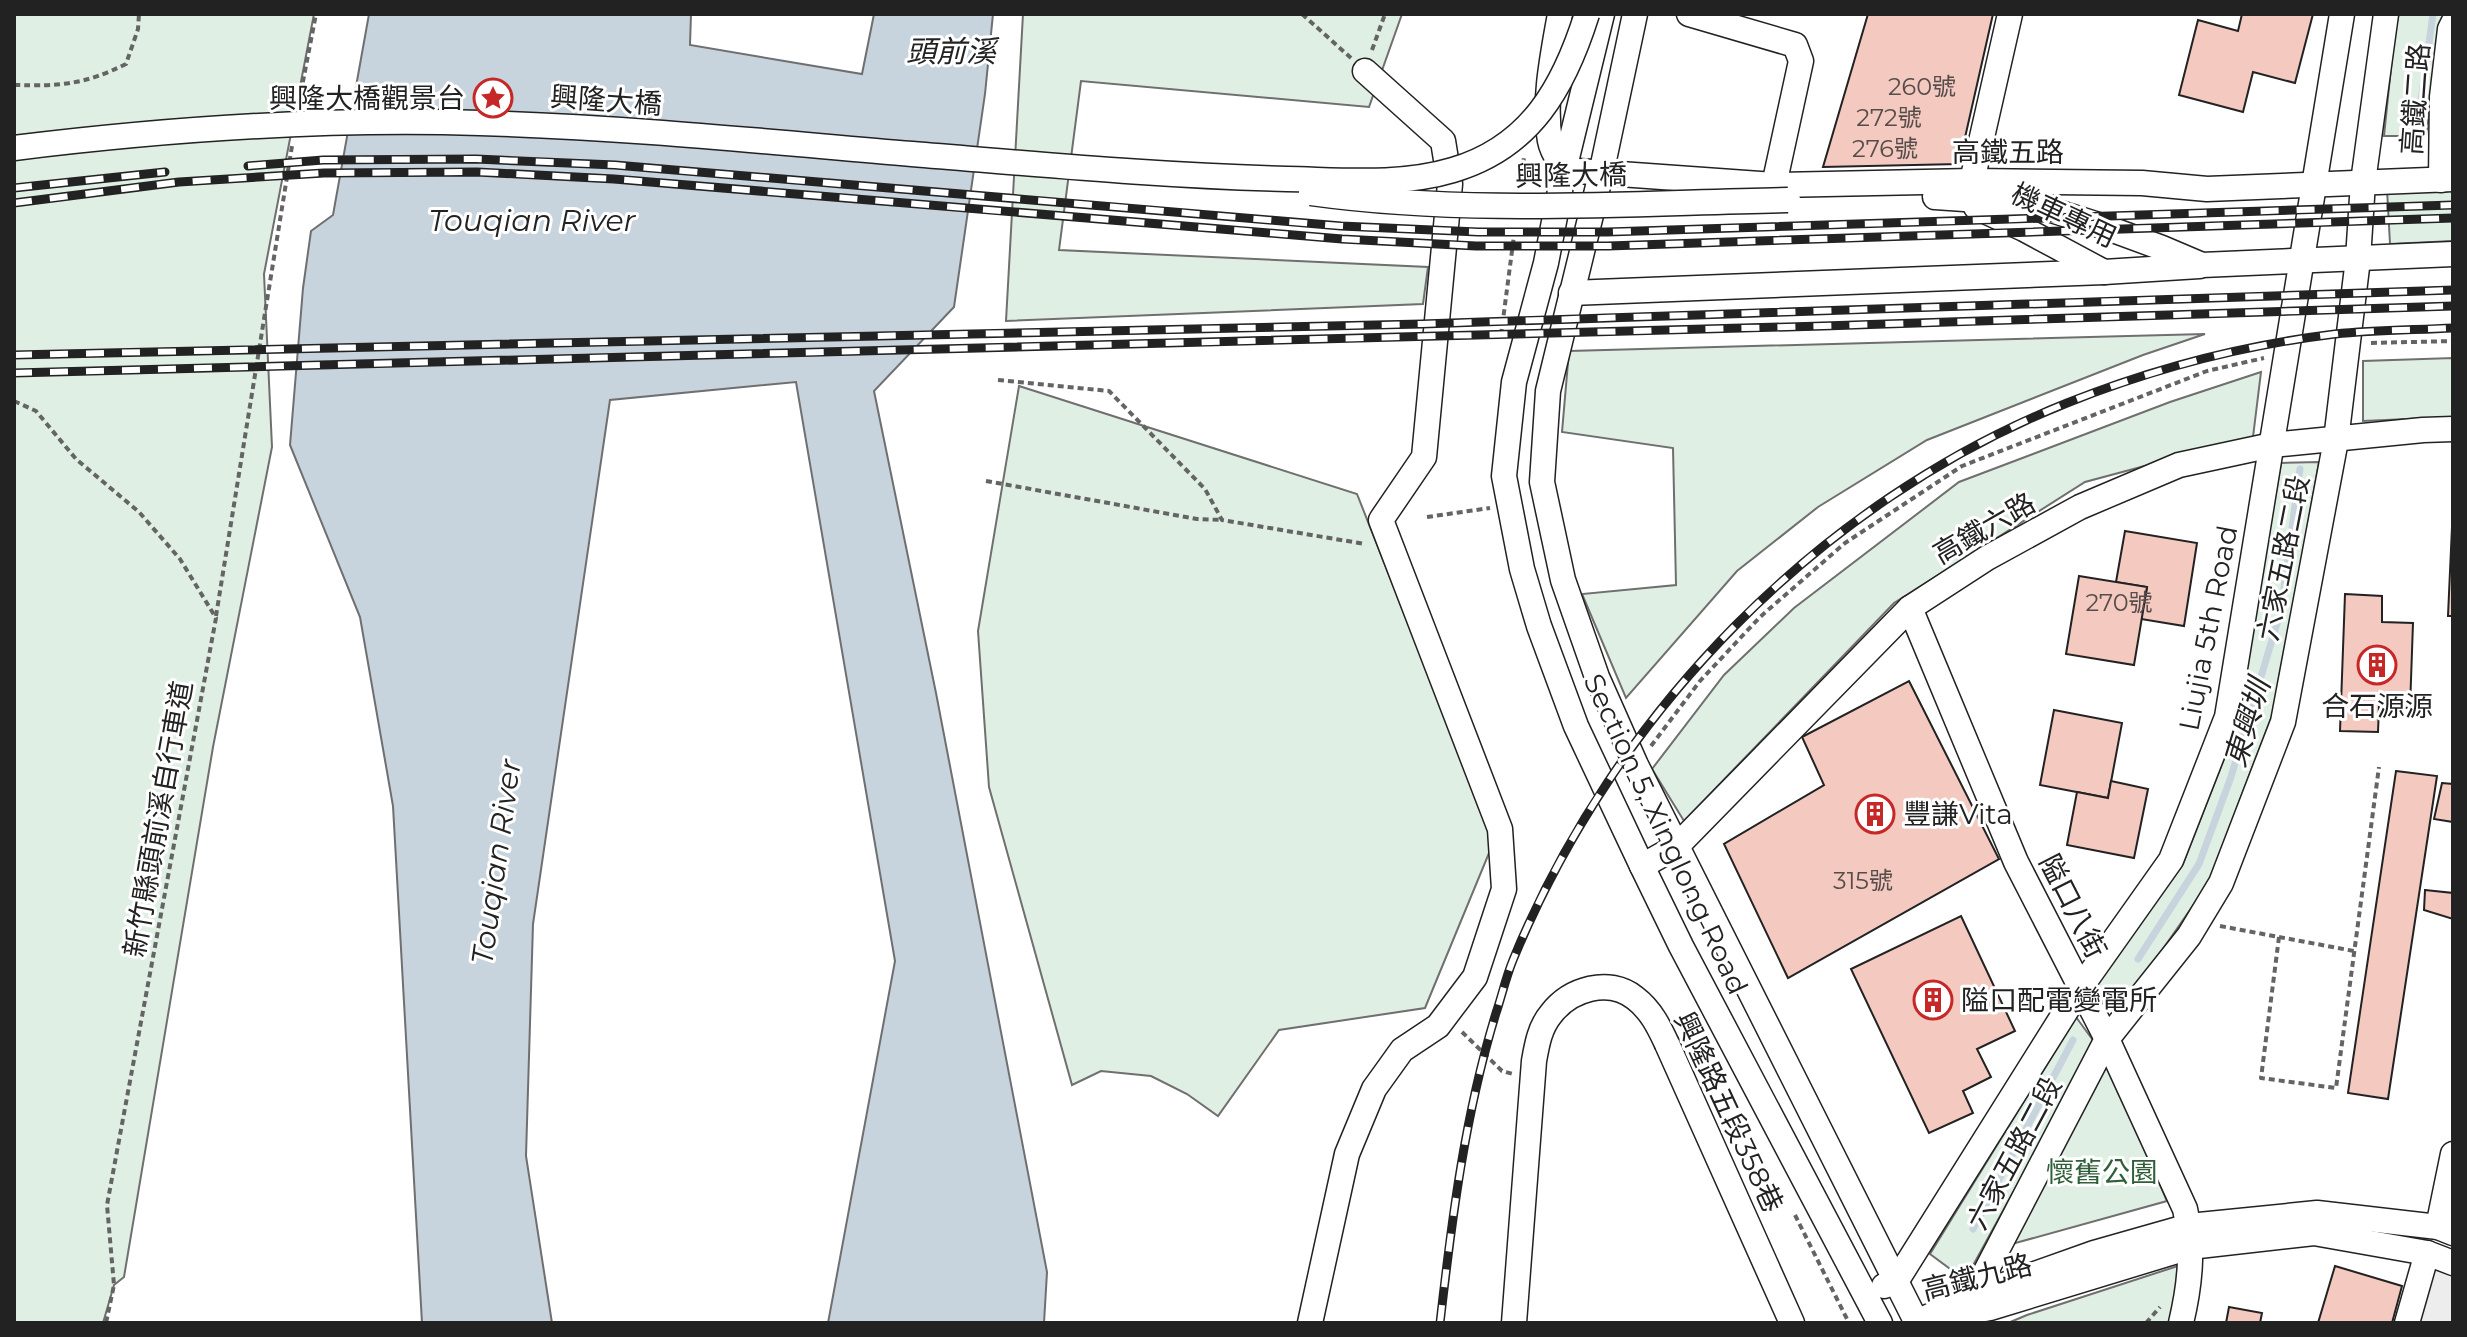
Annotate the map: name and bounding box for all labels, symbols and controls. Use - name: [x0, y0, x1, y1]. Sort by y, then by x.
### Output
- water label: 頭前溪: [906, 33, 1000, 70]
- street label: 高鐵二路: [2394, 42, 2436, 156]
- house number: 260號: [1888, 72, 1956, 101]
- place icon: 興隆大橋觀景台: [472, 77, 514, 119]
- street label: 興隆大橋: [549, 79, 663, 121]
- place label: 興隆大橋觀景台: [269, 81, 465, 115]
- house number: 272號: [1856, 103, 1922, 132]
- house number: 276號: [1852, 134, 1918, 163]
- street label: 高鐵五路: [1952, 135, 2064, 169]
- street label: 興隆大橋: [1515, 157, 1627, 193]
- street label: 機車專用: [2006, 176, 2122, 254]
- water label: Touqian River: [428, 202, 637, 239]
- street label: 六家五路二段: [2250, 472, 2316, 644]
- street label: 高鐵六路: [1927, 485, 2041, 571]
- street label: Liujia 5th Road: [2171, 522, 2245, 734]
- house number: 270號: [2085, 588, 2153, 617]
- building icon: 合石源源: [2356, 644, 2398, 686]
- street label: Section 5, Xinglong Road: [1577, 668, 1755, 1000]
- water label: 東興圳: [2216, 671, 2279, 771]
- street label: 新竹縣頭前溪自行車道: [117, 678, 199, 960]
- place label: 合石源源: [2321, 689, 2433, 723]
- water label: Touqian River: [463, 756, 529, 967]
- building icon: 豐謙Vita: [1854, 793, 1896, 835]
- place label: 豐謙Vita: [1903, 797, 2013, 831]
- street label: 隘口八街: [2032, 848, 2114, 964]
- house number: 315號: [1833, 866, 1893, 895]
- building icon: 隘口配電變電所: [1912, 979, 1954, 1021]
- place label: 隘口配電變電所: [1961, 983, 2157, 1017]
- street label: 興隆路五段358巷: [1668, 1006, 1790, 1218]
- street label: 六家五路二段: [1960, 1071, 2068, 1235]
- park label: 懷舊公園: [2046, 1155, 2158, 1189]
- street label: 高鐵九路: [1919, 1247, 2035, 1307]

